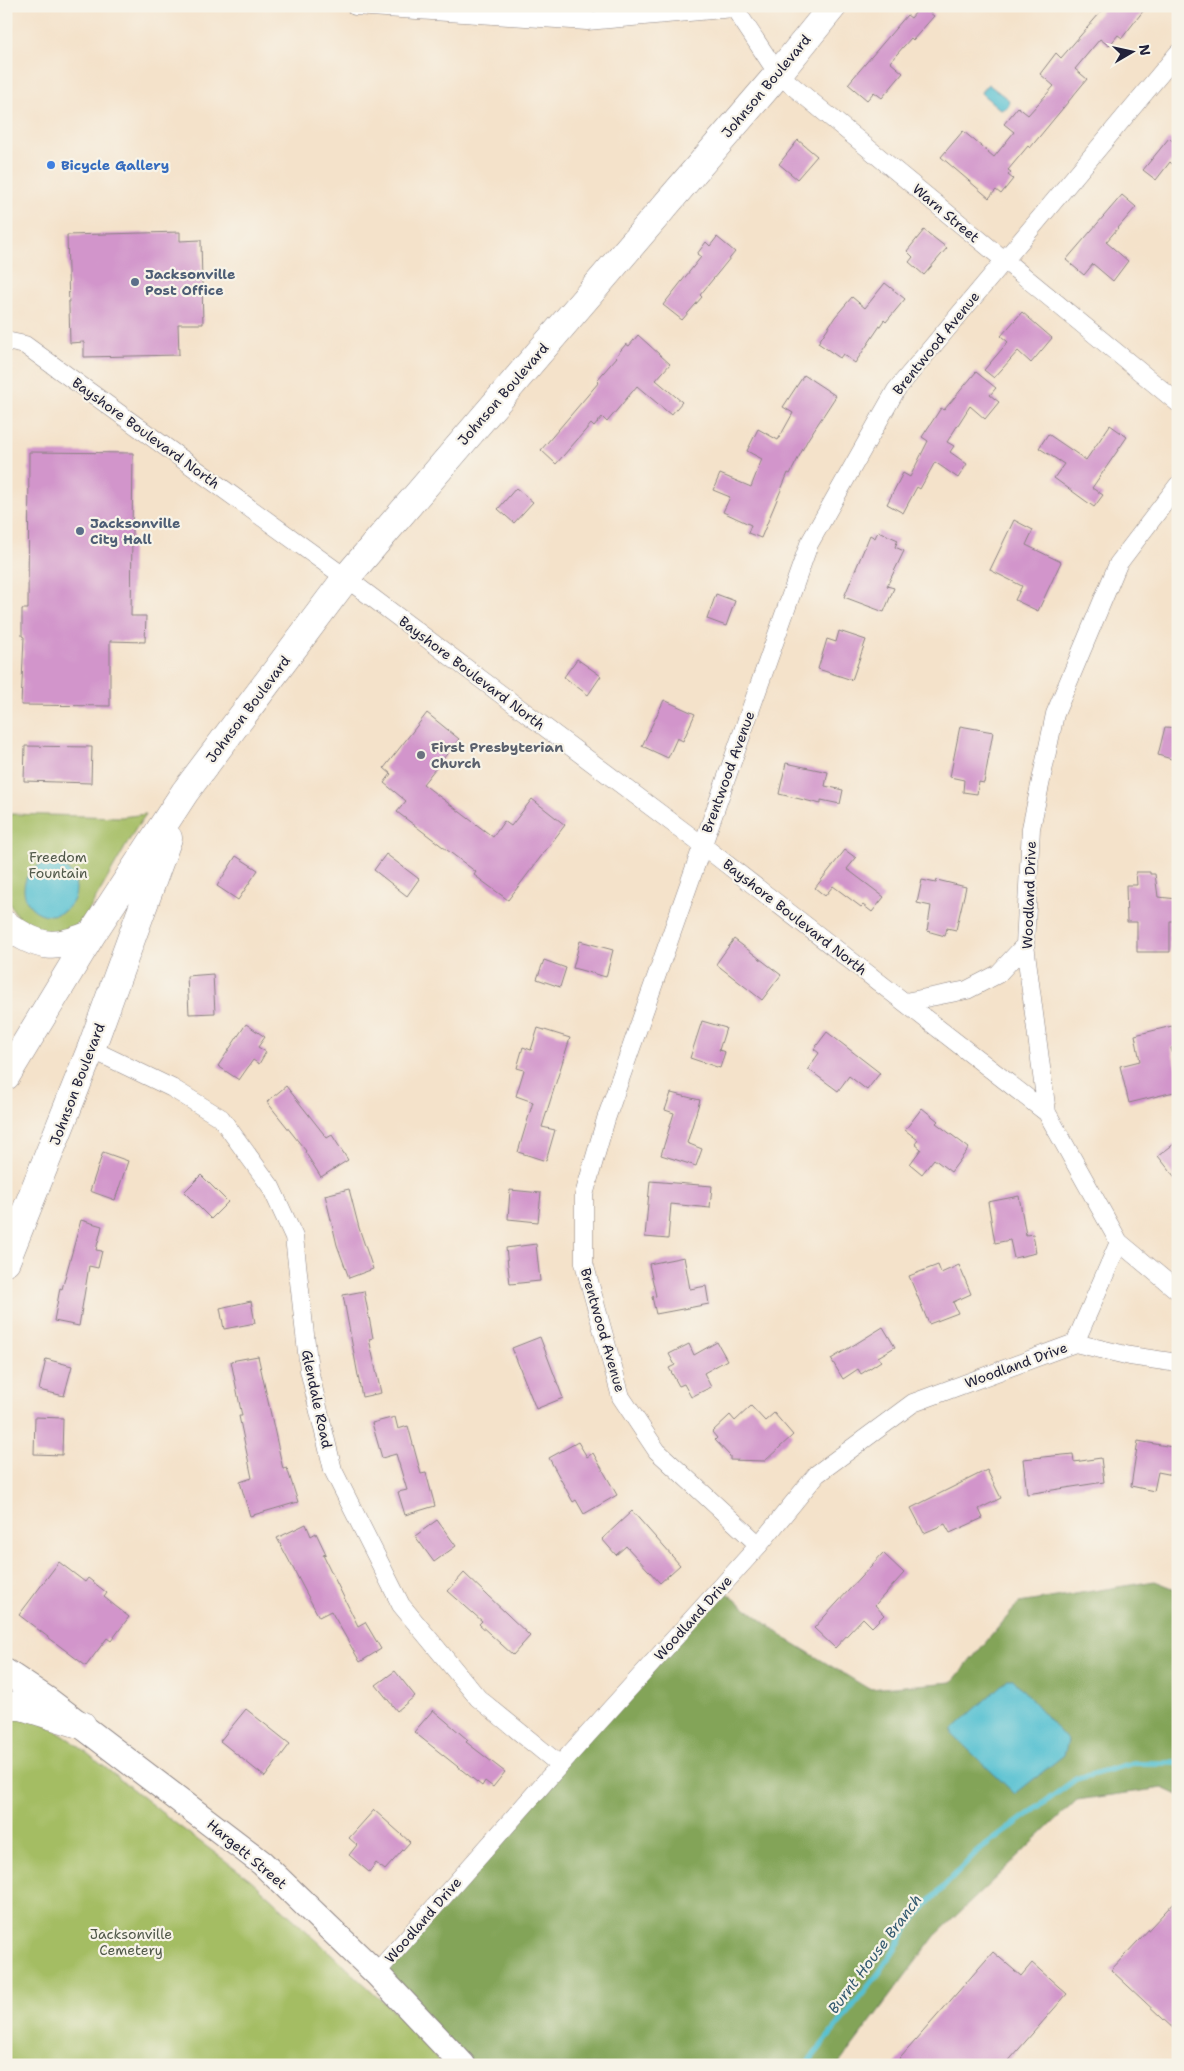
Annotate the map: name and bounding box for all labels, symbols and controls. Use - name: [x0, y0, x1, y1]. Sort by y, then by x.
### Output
- north arrow: [1106, 28, 1156, 78]
- street label: Johnson Boulevard: [717, 31, 815, 141]
- text: N: [1135, 43, 1155, 57]
- place label: Bicycle Gallery: [61, 156, 169, 174]
- marker: Bicycle Gallery: [45, 159, 57, 171]
- street label: Warn Street: [909, 180, 983, 246]
- place label: Jacksonville Post Office: [145, 265, 235, 299]
- marker: Jacksonville Post Office: [129, 276, 141, 288]
- street label: Brentwood Avenue: [889, 287, 983, 399]
- street label: Johnson Boulevard: [454, 339, 552, 449]
- street label: Bayshore Boulevard North: [69, 373, 223, 493]
- place label: Jacksonville City Hall: [90, 514, 180, 548]
- marker: Jacksonville City Hall: [74, 525, 86, 537]
- street label: Bayshore Boulevard North: [395, 612, 549, 734]
- street label: Johnson Boulevard: [202, 652, 294, 766]
- street label: Brentwood Avenue: [698, 709, 758, 835]
- place label: First Presbyterian Church: [431, 738, 563, 772]
- marker: First Presbyterian Church: [415, 749, 427, 761]
- street label: Woodland Drive: [1018, 841, 1040, 949]
- park label: Freedom Fountain: [29, 848, 88, 882]
- street label: Bayshore Boulevard North: [719, 855, 871, 979]
- street label: Johnson Boulevard: [45, 1020, 109, 1148]
- street label: Brentwood Avenue: [577, 1266, 629, 1394]
- street label: Woodland Drive: [962, 1338, 1070, 1392]
- street label: Glendale Road: [298, 1348, 336, 1450]
- street label: Woodland Drive: [650, 1572, 736, 1664]
- street label: Hargett Street: [203, 1815, 291, 1893]
- street label: Woodland Drive: [381, 1873, 465, 1967]
- water label: Burnt House Branch: [823, 1890, 927, 2018]
- park label: Jacksonville Cemetery: [90, 1925, 172, 1959]

